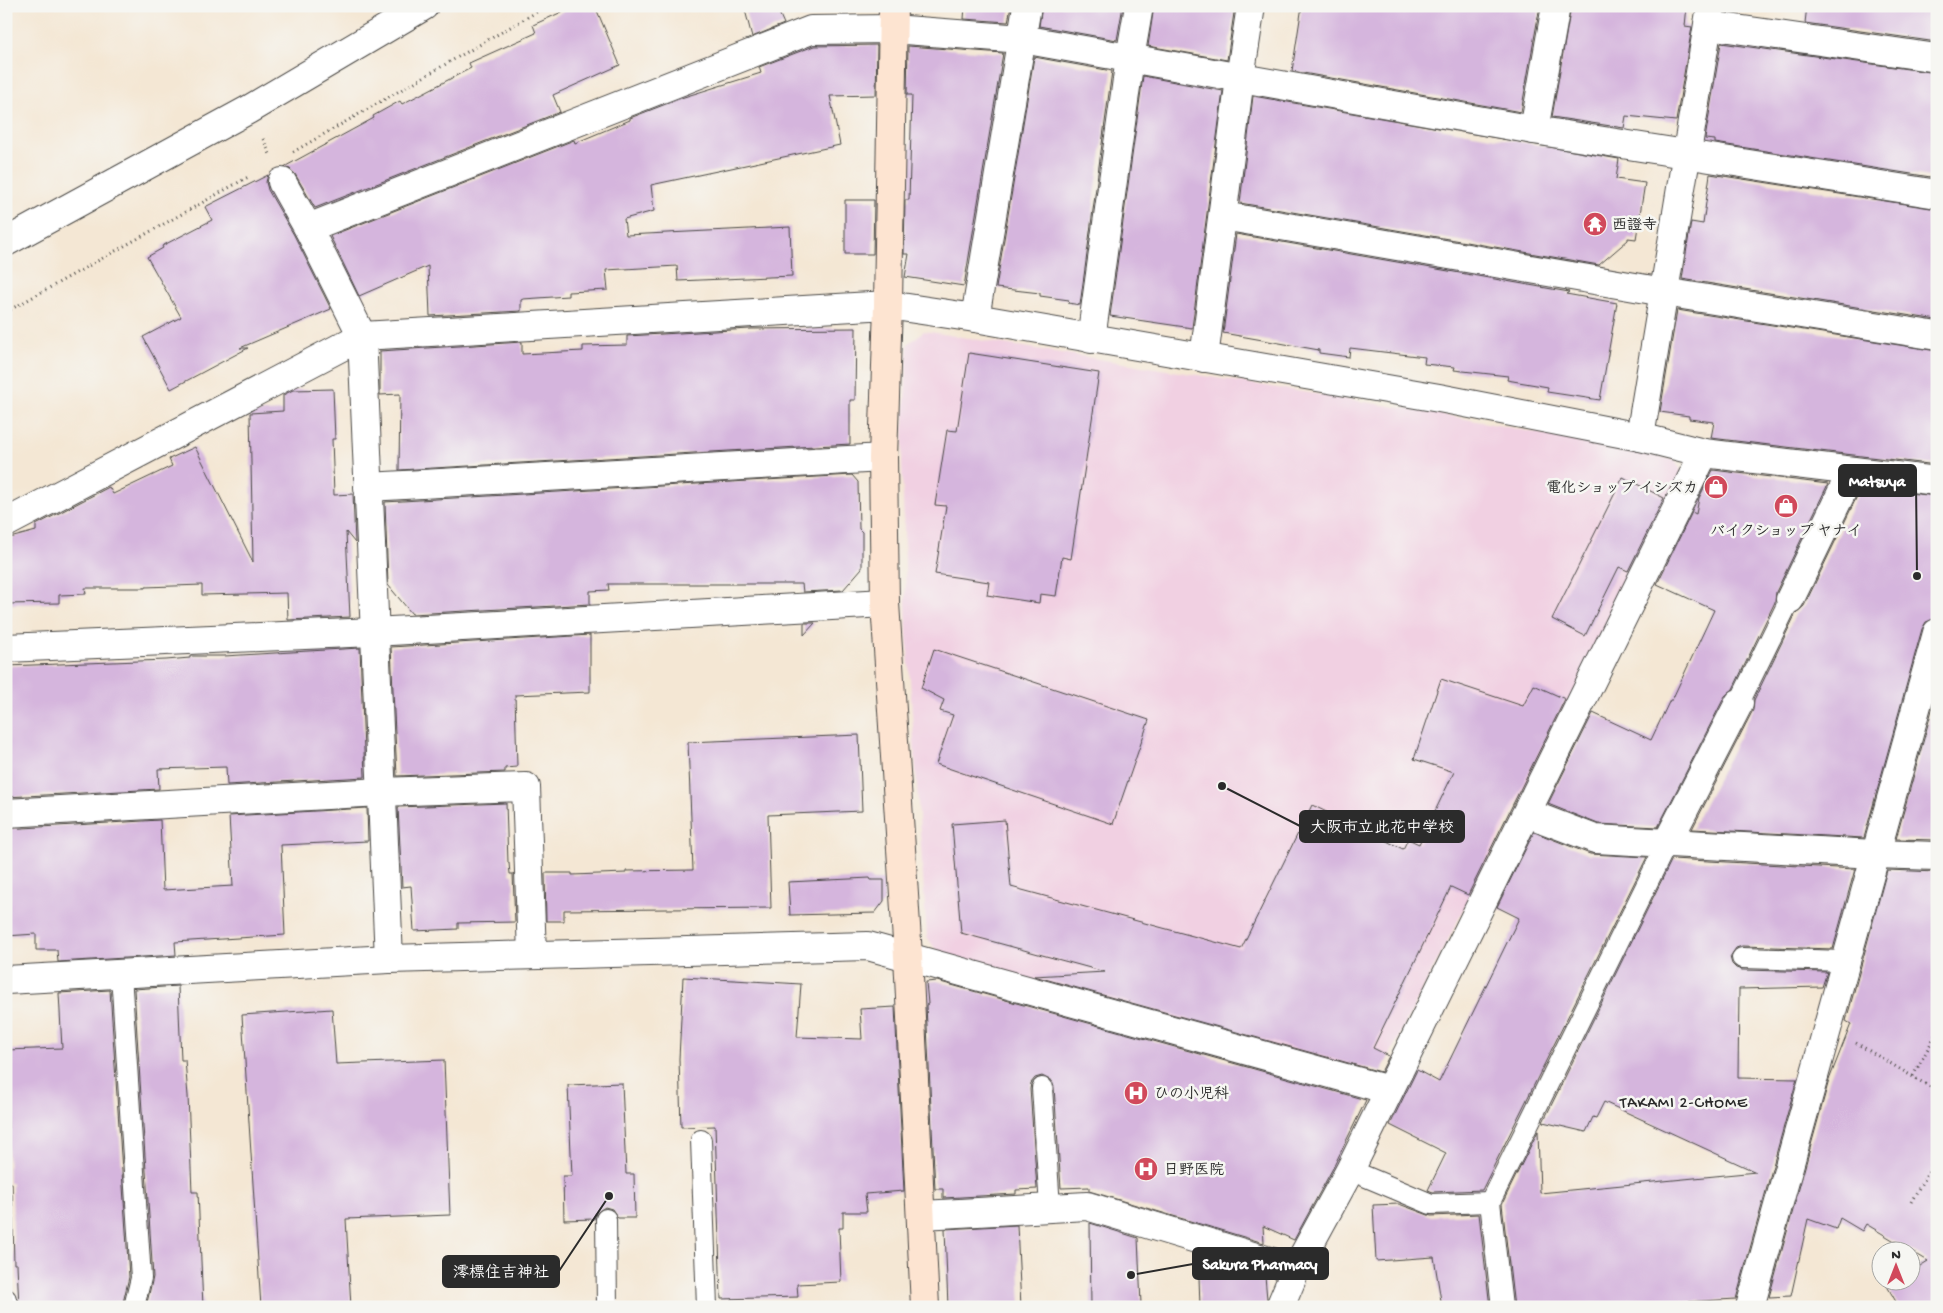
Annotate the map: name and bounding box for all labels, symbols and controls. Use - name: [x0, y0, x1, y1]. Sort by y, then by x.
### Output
- temple icon: 西證寺: [1582, 211, 1608, 237]
- place label: 西證寺: [1612, 216, 1657, 235]
- callout: Matsuya: [1839, 465, 1916, 496]
- shop icon: 電化ショップ イシズカ: [1703, 474, 1729, 500]
- text: Matsuya: [1849, 474, 1906, 493]
- place label: 電化ショップ イシズカ: [1546, 480, 1698, 498]
- shop icon: バイクショップ ヤナイ: [1773, 493, 1799, 519]
- place label: バイクショップ ヤナイ: [1710, 523, 1862, 541]
- callout: 大阪市立此花中学校: [1300, 811, 1464, 842]
- text: 大阪市立此花中学校: [1310, 818, 1454, 839]
- hospital icon: ひの小児科: [1123, 1080, 1149, 1106]
- place label: ひの小児科: [1154, 1085, 1229, 1104]
- district label: TAKAMI 2-CHOME: [1619, 1095, 1748, 1114]
- hospital icon: 日野医院: [1133, 1156, 1159, 1182]
- place label: 日野医院: [1164, 1162, 1224, 1180]
- north arrow: [1870, 1240, 1920, 1290]
- text: N: [1891, 1247, 1901, 1264]
- callout: Sakura Pharmacy: [1193, 1248, 1328, 1279]
- callout: 澪標住吉神社: [443, 1256, 559, 1287]
- text: Sakura Pharmacy: [1203, 1257, 1318, 1276]
- text: 澪標住吉神社: [453, 1263, 549, 1284]

